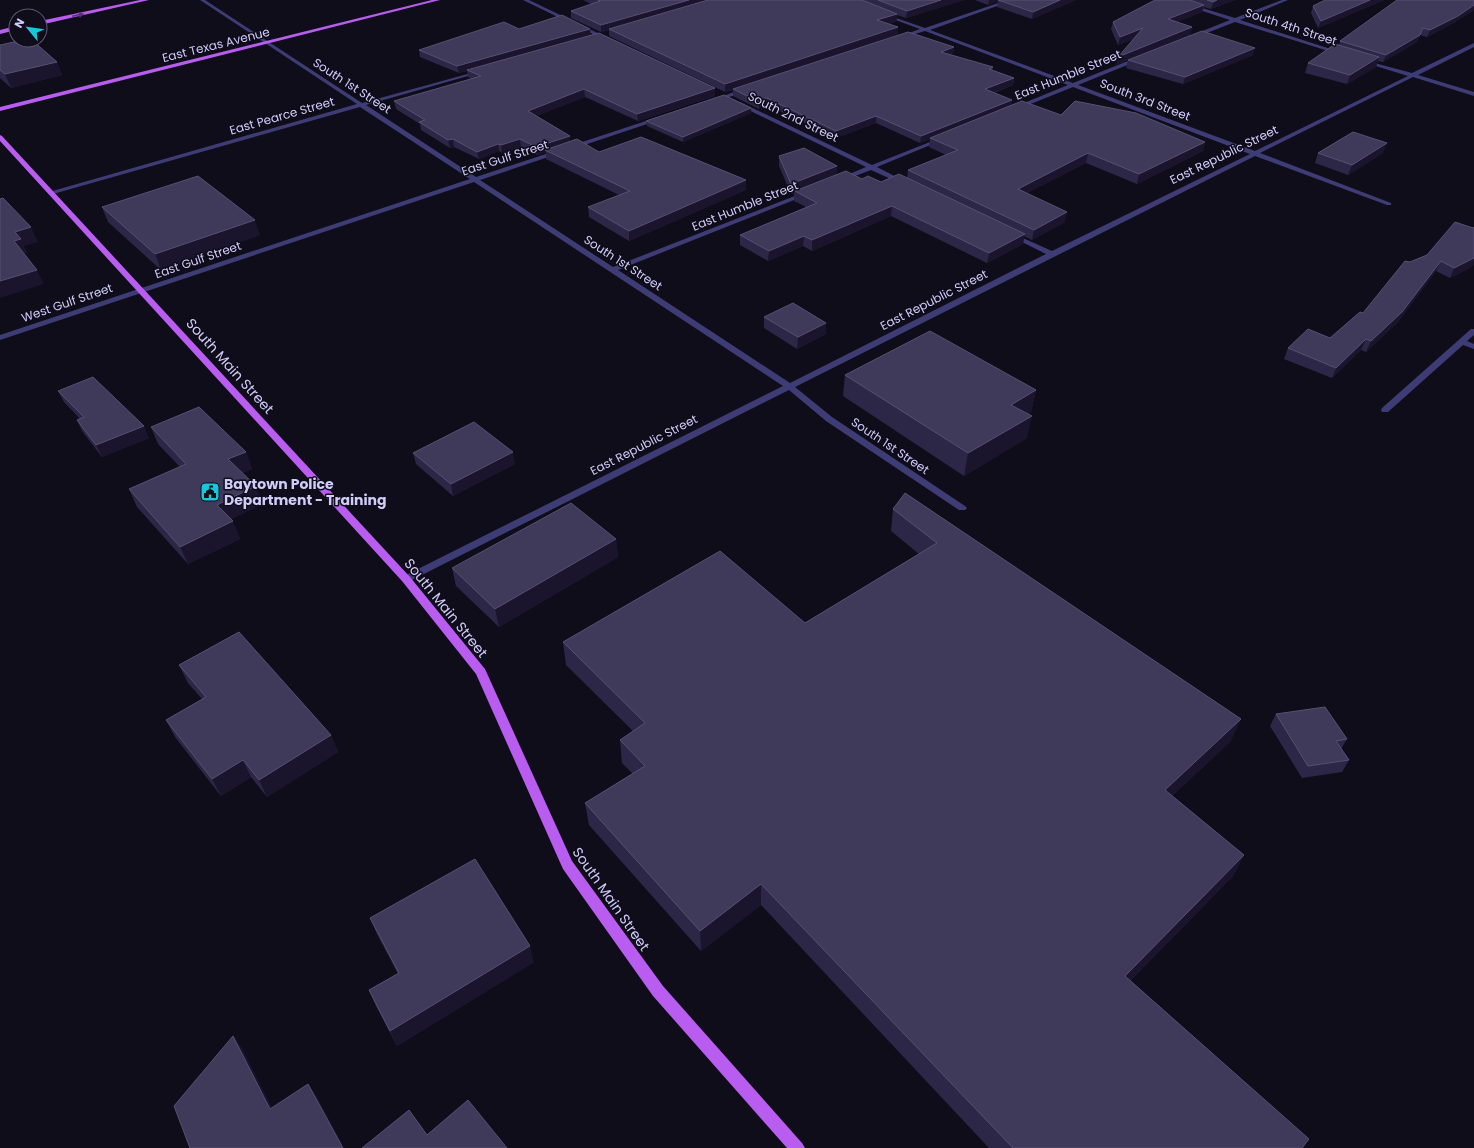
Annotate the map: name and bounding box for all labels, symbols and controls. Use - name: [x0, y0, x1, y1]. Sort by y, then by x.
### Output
- street label: South 4th Street: [1243, 4, 1339, 49]
- north arrow: [8, 8, 48, 48]
- one-way arrow: [72, 11, 84, 17]
- text: N: [10, 16, 28, 31]
- street label: East Texas Avenue: [160, 23, 272, 66]
- street label: East Humble Street: [1012, 45, 1124, 104]
- street label: South 1st Street: [310, 54, 395, 117]
- street label: South 3rd Street: [1097, 74, 1193, 125]
- street label: South 2nd Street: [745, 87, 841, 146]
- street label: East Pearce Street: [228, 92, 336, 139]
- street label: East Republic Street: [1167, 121, 1281, 188]
- street label: East Gulf Street: [459, 135, 550, 180]
- street label: East Humble Street: [689, 176, 801, 235]
- street label: South 1st Street: [581, 231, 666, 294]
- street label: East Gulf Street: [152, 237, 243, 282]
- street label: East Republic Street: [877, 265, 990, 334]
- street label: West Gulf Street: [19, 279, 115, 326]
- street label: South Main Street: [182, 314, 278, 418]
- street label: East Republic Street: [587, 410, 700, 479]
- street label: South 1st Street: [848, 413, 933, 478]
- place label: Baytown Police Department - Training: [224, 474, 387, 510]
- public building icon: Baytown Police Department - Training: [199, 481, 221, 503]
- street label: South Main Street: [400, 554, 492, 662]
- street label: South Main Street: [568, 843, 654, 955]

